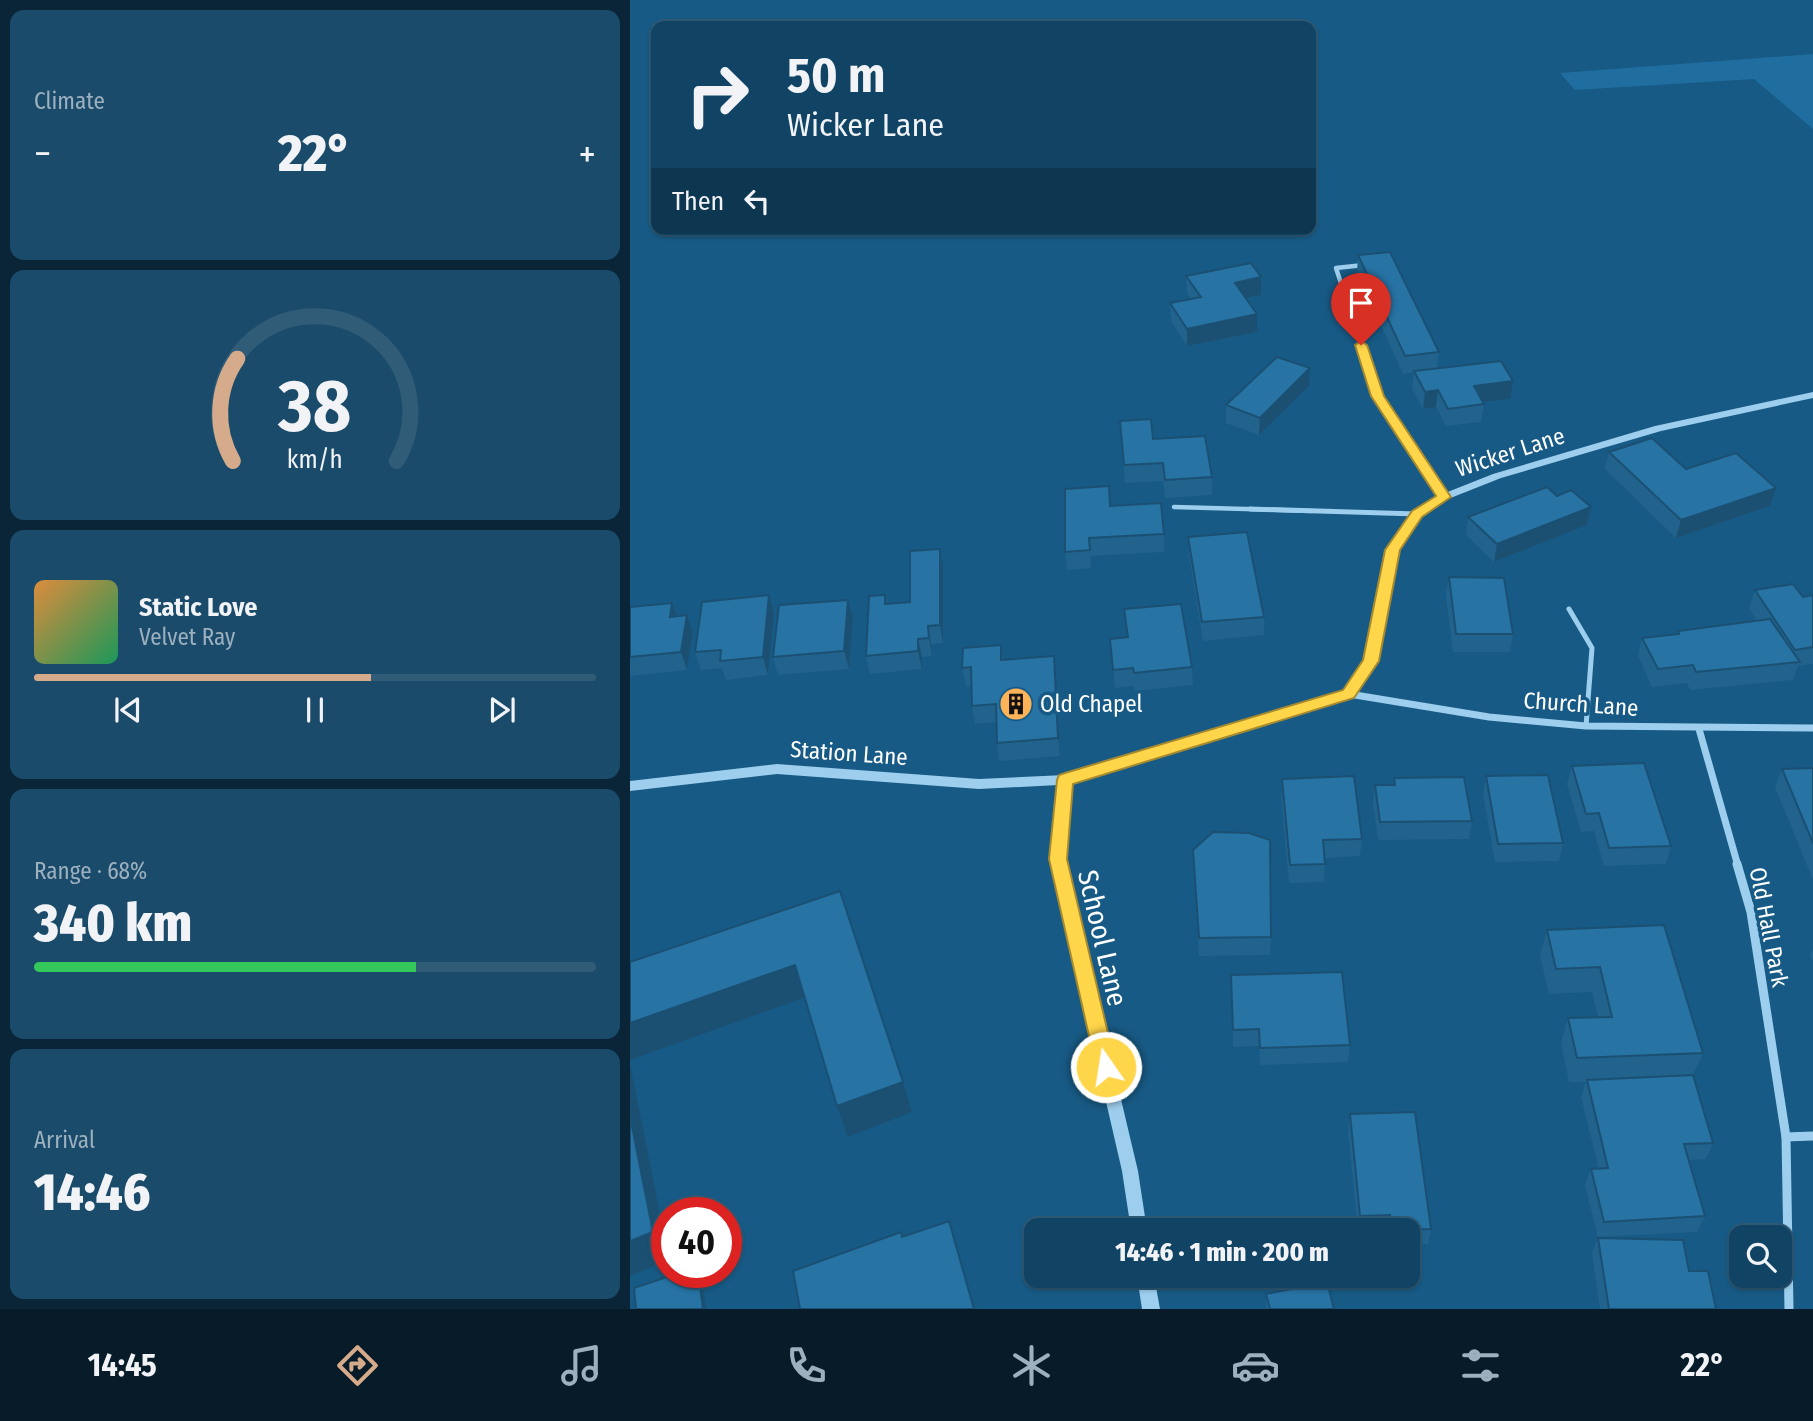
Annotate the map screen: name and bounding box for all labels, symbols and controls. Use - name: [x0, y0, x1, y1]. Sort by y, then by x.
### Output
- text: 50 m: [787, 46, 885, 105]
- icon: right: [672, 49, 763, 140]
- text: Climate: [34, 87, 105, 115]
- text: Wicker Lane: [787, 106, 944, 144]
- text: 22°: [278, 122, 352, 185]
- text: −: [34, 131, 51, 177]
- text: +: [579, 131, 596, 177]
- icon: left: [738, 182, 776, 220]
- text: Then: [672, 186, 724, 217]
- pin: [1331, 273, 1391, 345]
- icon: arrive: [1342, 284, 1380, 322]
- text: 38: [278, 363, 351, 450]
- street label: Wicker Lane: [1452, 421, 1568, 483]
- text: km/h: [287, 444, 343, 474]
- text: Static Love: [139, 592, 257, 623]
- text: Velvet Ray: [139, 623, 235, 651]
- building icon: Old Chapel: [997, 685, 1035, 723]
- street label: Church Lane: [1523, 686, 1639, 722]
- place label: Old Chapel: [1040, 690, 1143, 718]
- icon: previous: [109, 691, 147, 729]
- icon: pause: [296, 691, 334, 729]
- icon: next: [483, 691, 521, 729]
- street label: Station Lane: [789, 735, 909, 771]
- text: Range · 68%: [34, 857, 147, 885]
- street label: Old Hall Park: [1744, 865, 1794, 990]
- street label: School Lane: [1071, 867, 1134, 1009]
- text: 340 km: [34, 892, 192, 955]
- position arrow: [1069, 1030, 1143, 1104]
- text: Arrival: [34, 1126, 95, 1154]
- text: 14:46: [34, 1161, 150, 1224]
- speed limit sign: 40: [651, 1197, 742, 1288]
- map controls: [1729, 1225, 1792, 1288]
- button: search: [1729, 1225, 1792, 1288]
- text: 14:46 · 1 min · 200 m: [1115, 1237, 1329, 1268]
- icon: directions: [333, 1341, 382, 1390]
- icon: music: [557, 1341, 606, 1390]
- icon: phone: [782, 1341, 831, 1390]
- icon: climate: [1007, 1341, 1056, 1390]
- icon: car: [1231, 1341, 1280, 1390]
- icon: filters: [1456, 1341, 1505, 1390]
- text: 14:45: [88, 1346, 157, 1384]
- text: 22°: [1681, 1346, 1725, 1384]

